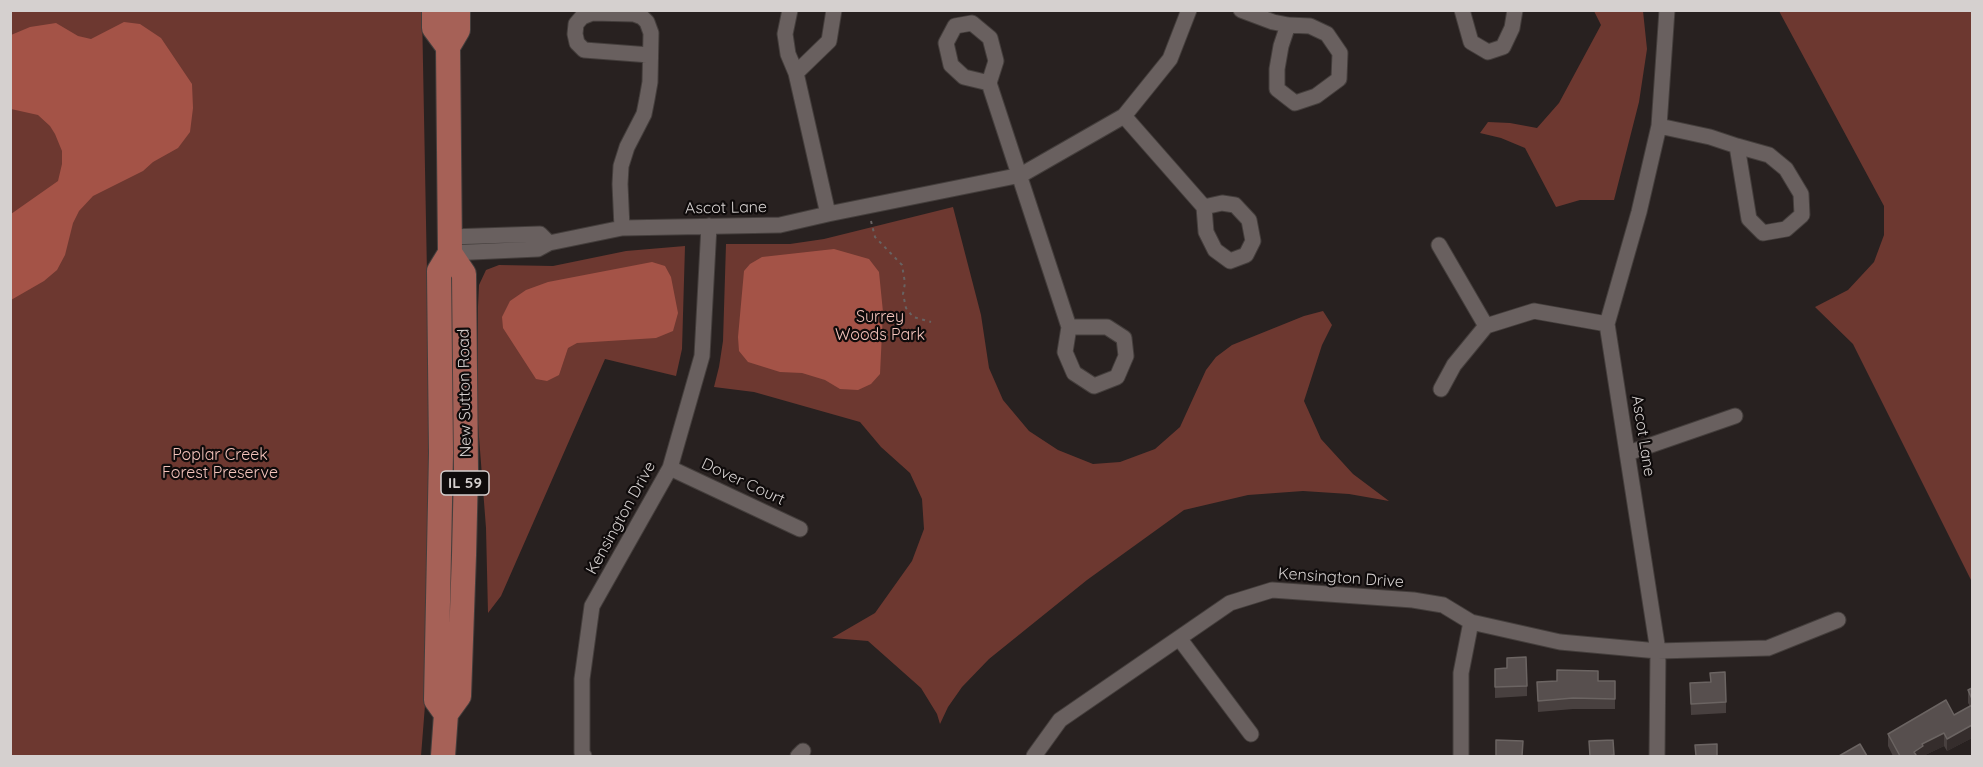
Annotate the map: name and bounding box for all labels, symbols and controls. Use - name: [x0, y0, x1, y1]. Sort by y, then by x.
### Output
- street label: Ascot Lane: [685, 198, 767, 218]
- park label: Surrey Woods Park: [835, 307, 925, 345]
- street label: New Sutton Road: [454, 328, 476, 458]
- street label: Ascot Lane: [1627, 394, 1659, 478]
- park label: Poplar Creek Forest Preserve: [162, 445, 278, 483]
- street label: Dover Court: [698, 454, 788, 510]
- street label: Kensington Drive: [582, 458, 660, 578]
- road number: IL 59: [441, 471, 489, 495]
- street label: Kensington Drive: [1277, 564, 1405, 592]

